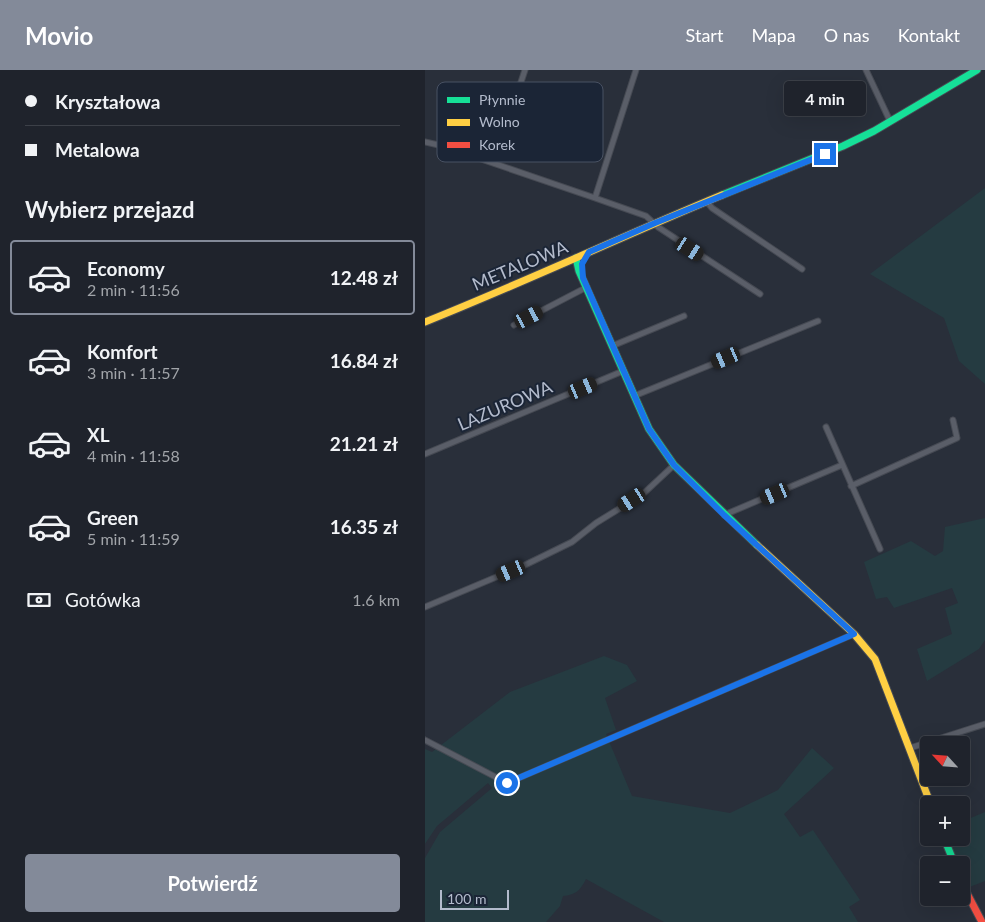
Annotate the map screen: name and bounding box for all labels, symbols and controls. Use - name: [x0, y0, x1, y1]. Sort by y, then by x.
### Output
- text: Movio: [25, 21, 93, 50]
- text: Start: [686, 24, 723, 46]
- text: Mapa: [751, 24, 796, 46]
- text: O nas: [824, 24, 870, 46]
- text: Kontakt: [898, 24, 960, 46]
- legend: [437, 82, 603, 162]
- callout: 4 min: [784, 82, 866, 116]
- text: 4 min: [805, 89, 845, 108]
- text: Kryształowa: [55, 90, 161, 113]
- text: Płynnie: [479, 91, 525, 108]
- text: Wolno: [479, 113, 520, 130]
- text: Korek: [479, 136, 516, 153]
- text: Metalowa: [55, 138, 140, 161]
- route end: [814, 143, 836, 165]
- text: Wybierz przejazd: [25, 196, 194, 223]
- street label: METALOWA: [469, 235, 571, 295]
- car: [673, 235, 706, 263]
- icon: car: [27, 255, 72, 300]
- text: Economy: [87, 257, 165, 280]
- text: 12.48 zł: [330, 266, 398, 289]
- text: 2 min · 11:56: [87, 280, 180, 299]
- car: [512, 304, 545, 330]
- icon: car: [27, 338, 72, 383]
- text: Komfort: [87, 340, 158, 363]
- car: [709, 345, 742, 371]
- text: 16.84 zł: [330, 349, 398, 372]
- text: 3 min · 11:57: [87, 363, 180, 382]
- street label: LAZUROWA: [454, 375, 556, 435]
- car: [566, 375, 599, 401]
- icon: car: [27, 421, 72, 466]
- text: XL: [87, 423, 110, 446]
- text: 21.21 zł: [330, 432, 398, 455]
- text: 4 min · 11:58: [87, 446, 180, 465]
- car: [758, 481, 791, 507]
- car: [615, 486, 648, 514]
- icon: car: [27, 504, 72, 549]
- text: Green: [87, 506, 138, 529]
- text: 16.35 zł: [330, 515, 398, 538]
- text: 5 min · 11:59: [87, 529, 180, 548]
- car: [494, 558, 527, 584]
- icon: cash: [25, 586, 53, 614]
- text: Gotówka: [65, 588, 141, 611]
- text: 1.6 km: [352, 590, 400, 609]
- north arrow: [920, 736, 970, 786]
- map controls: [920, 736, 970, 906]
- route start: [496, 772, 518, 794]
- button: +: [920, 796, 970, 846]
- button: Potwierdź: [25, 854, 400, 912]
- button: −: [920, 856, 970, 906]
- scale bar: [440, 887, 509, 910]
- text: 100 m: [447, 890, 486, 907]

